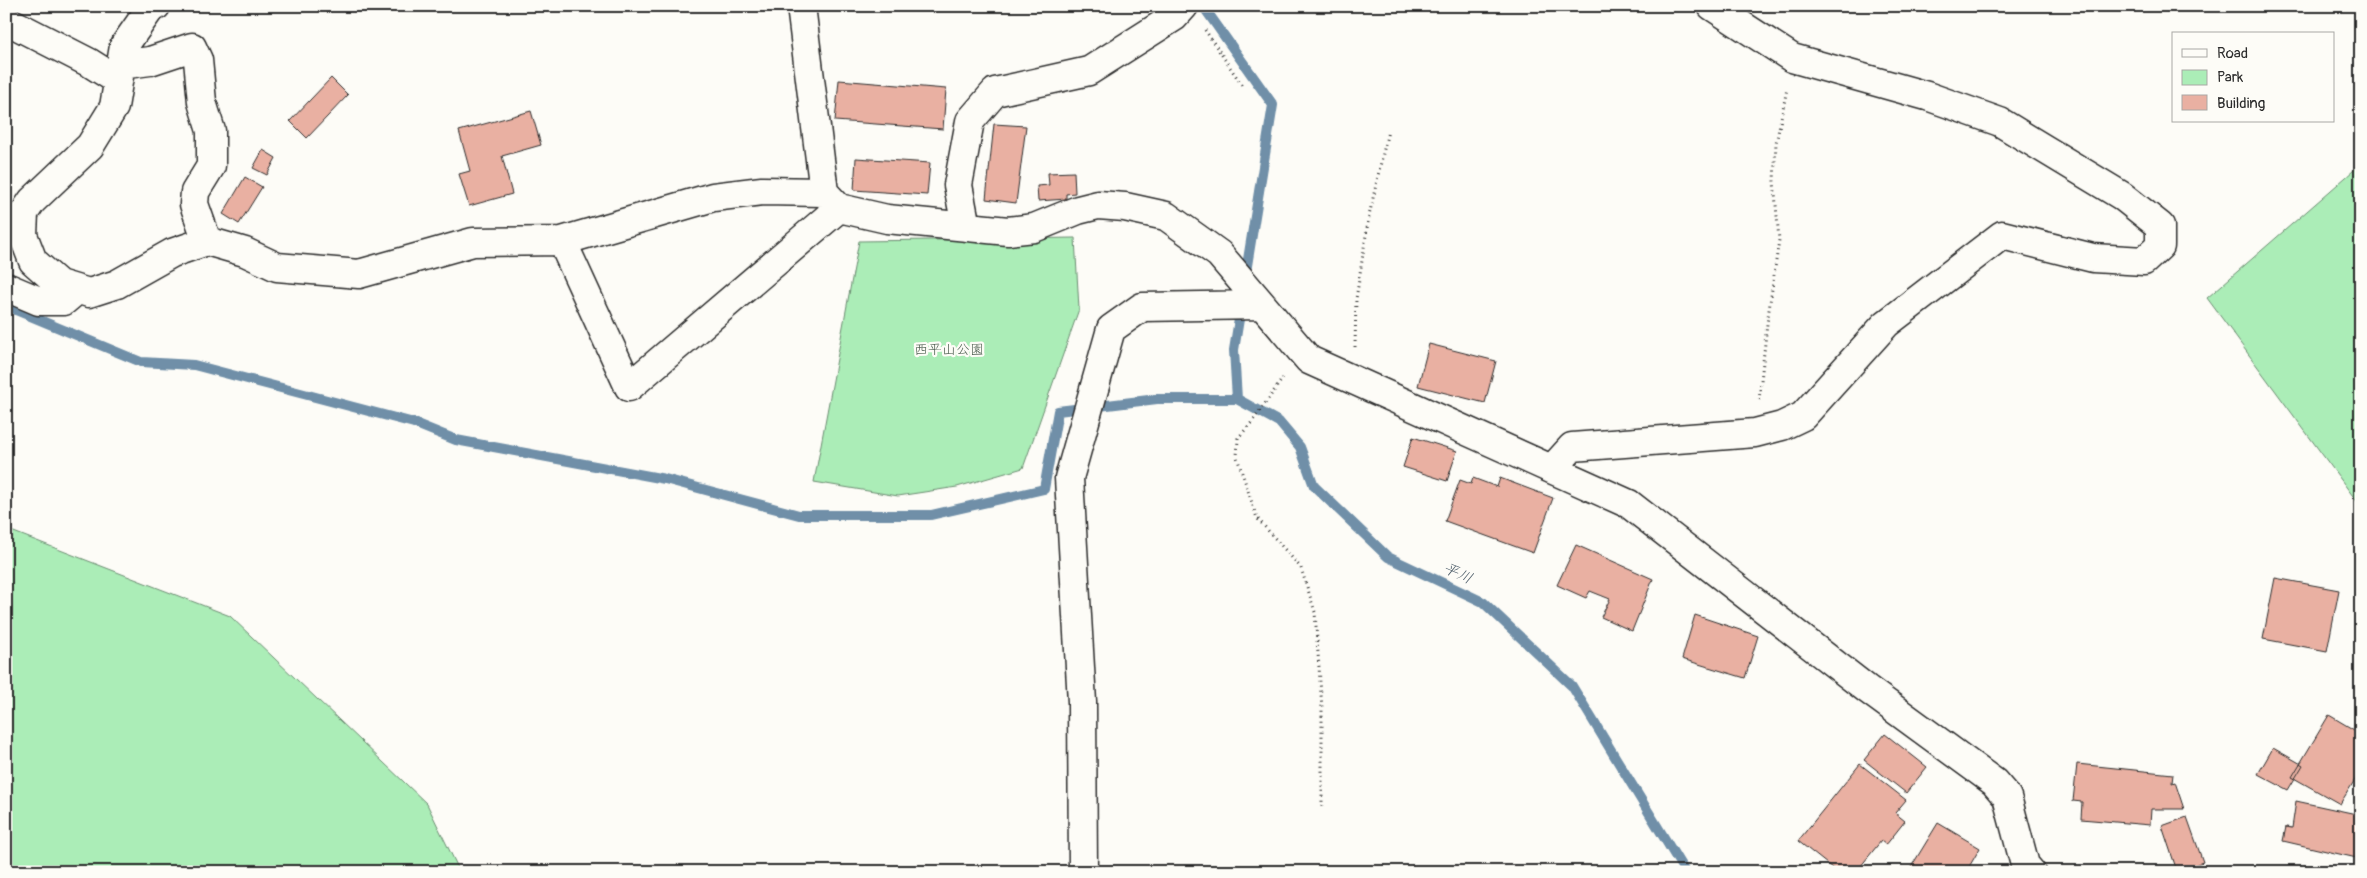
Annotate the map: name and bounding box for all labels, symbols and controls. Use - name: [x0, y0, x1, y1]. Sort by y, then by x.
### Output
- legend: [2172, 32, 2334, 122]
- text: Road: [2217, 44, 2248, 63]
- text: Park: [2217, 68, 2244, 87]
- text: Building: [2217, 94, 2265, 113]
- park label: 西平山公園: [914, 341, 984, 358]
- water label: 平川: [1440, 559, 1475, 588]

